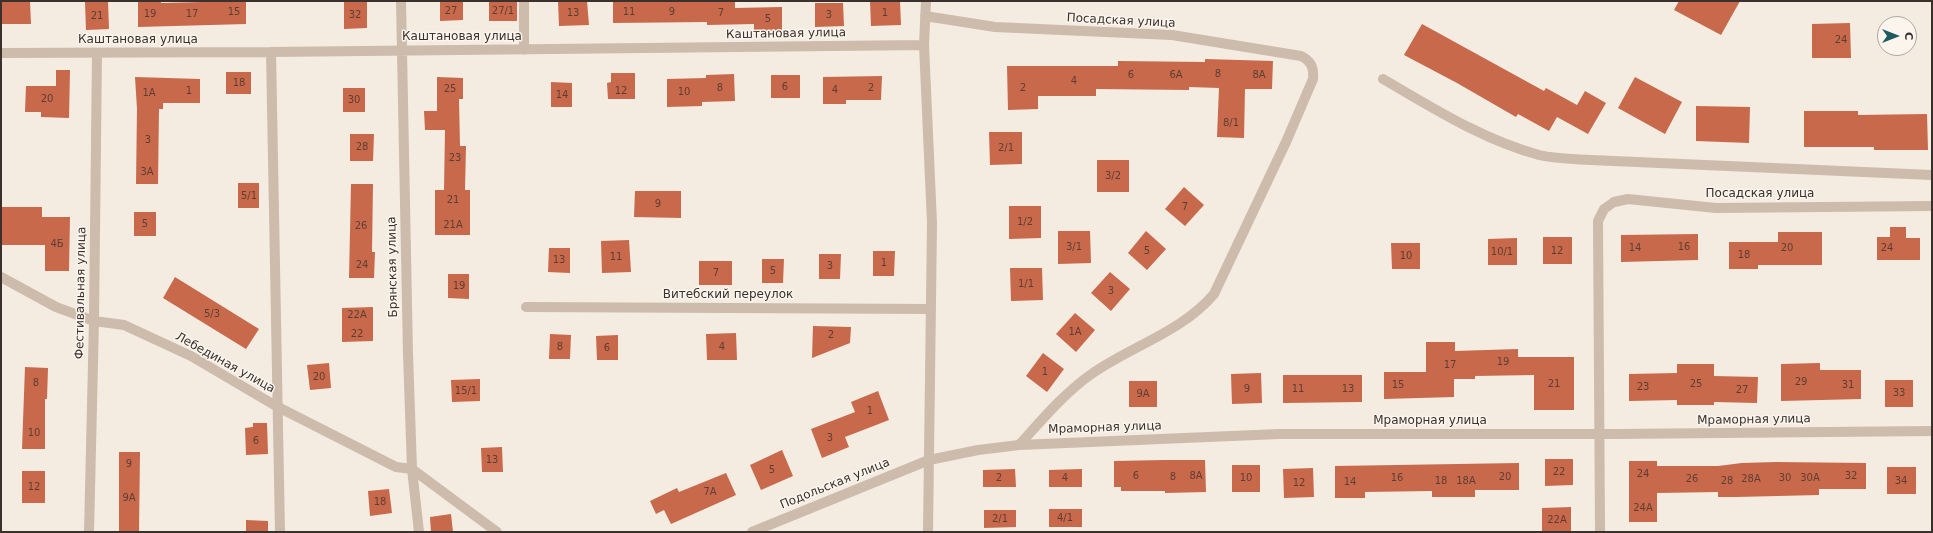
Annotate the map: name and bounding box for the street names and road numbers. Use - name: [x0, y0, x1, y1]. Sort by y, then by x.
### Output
- street label: Посадская улица: [1066, 11, 1176, 31]
- street label: Каштановая улица: [726, 26, 846, 42]
- street label: Каштановая улица: [402, 30, 522, 44]
- street label: Каштановая улица: [78, 33, 198, 47]
- street label: Посадская улица: [1706, 187, 1814, 201]
- street label: Брянская улица: [385, 216, 401, 318]
- street label: Фестивальная улица: [73, 227, 89, 359]
- street label: Витебский переулок: [663, 288, 793, 302]
- street label: Лебединая улица: [173, 330, 277, 396]
- street label: Мраморная улица: [1697, 412, 1811, 428]
- street label: Мраморная улица: [1373, 414, 1487, 428]
- street label: Мраморная улица: [1048, 419, 1162, 437]
- street label: Подольская улица: [778, 455, 892, 513]

